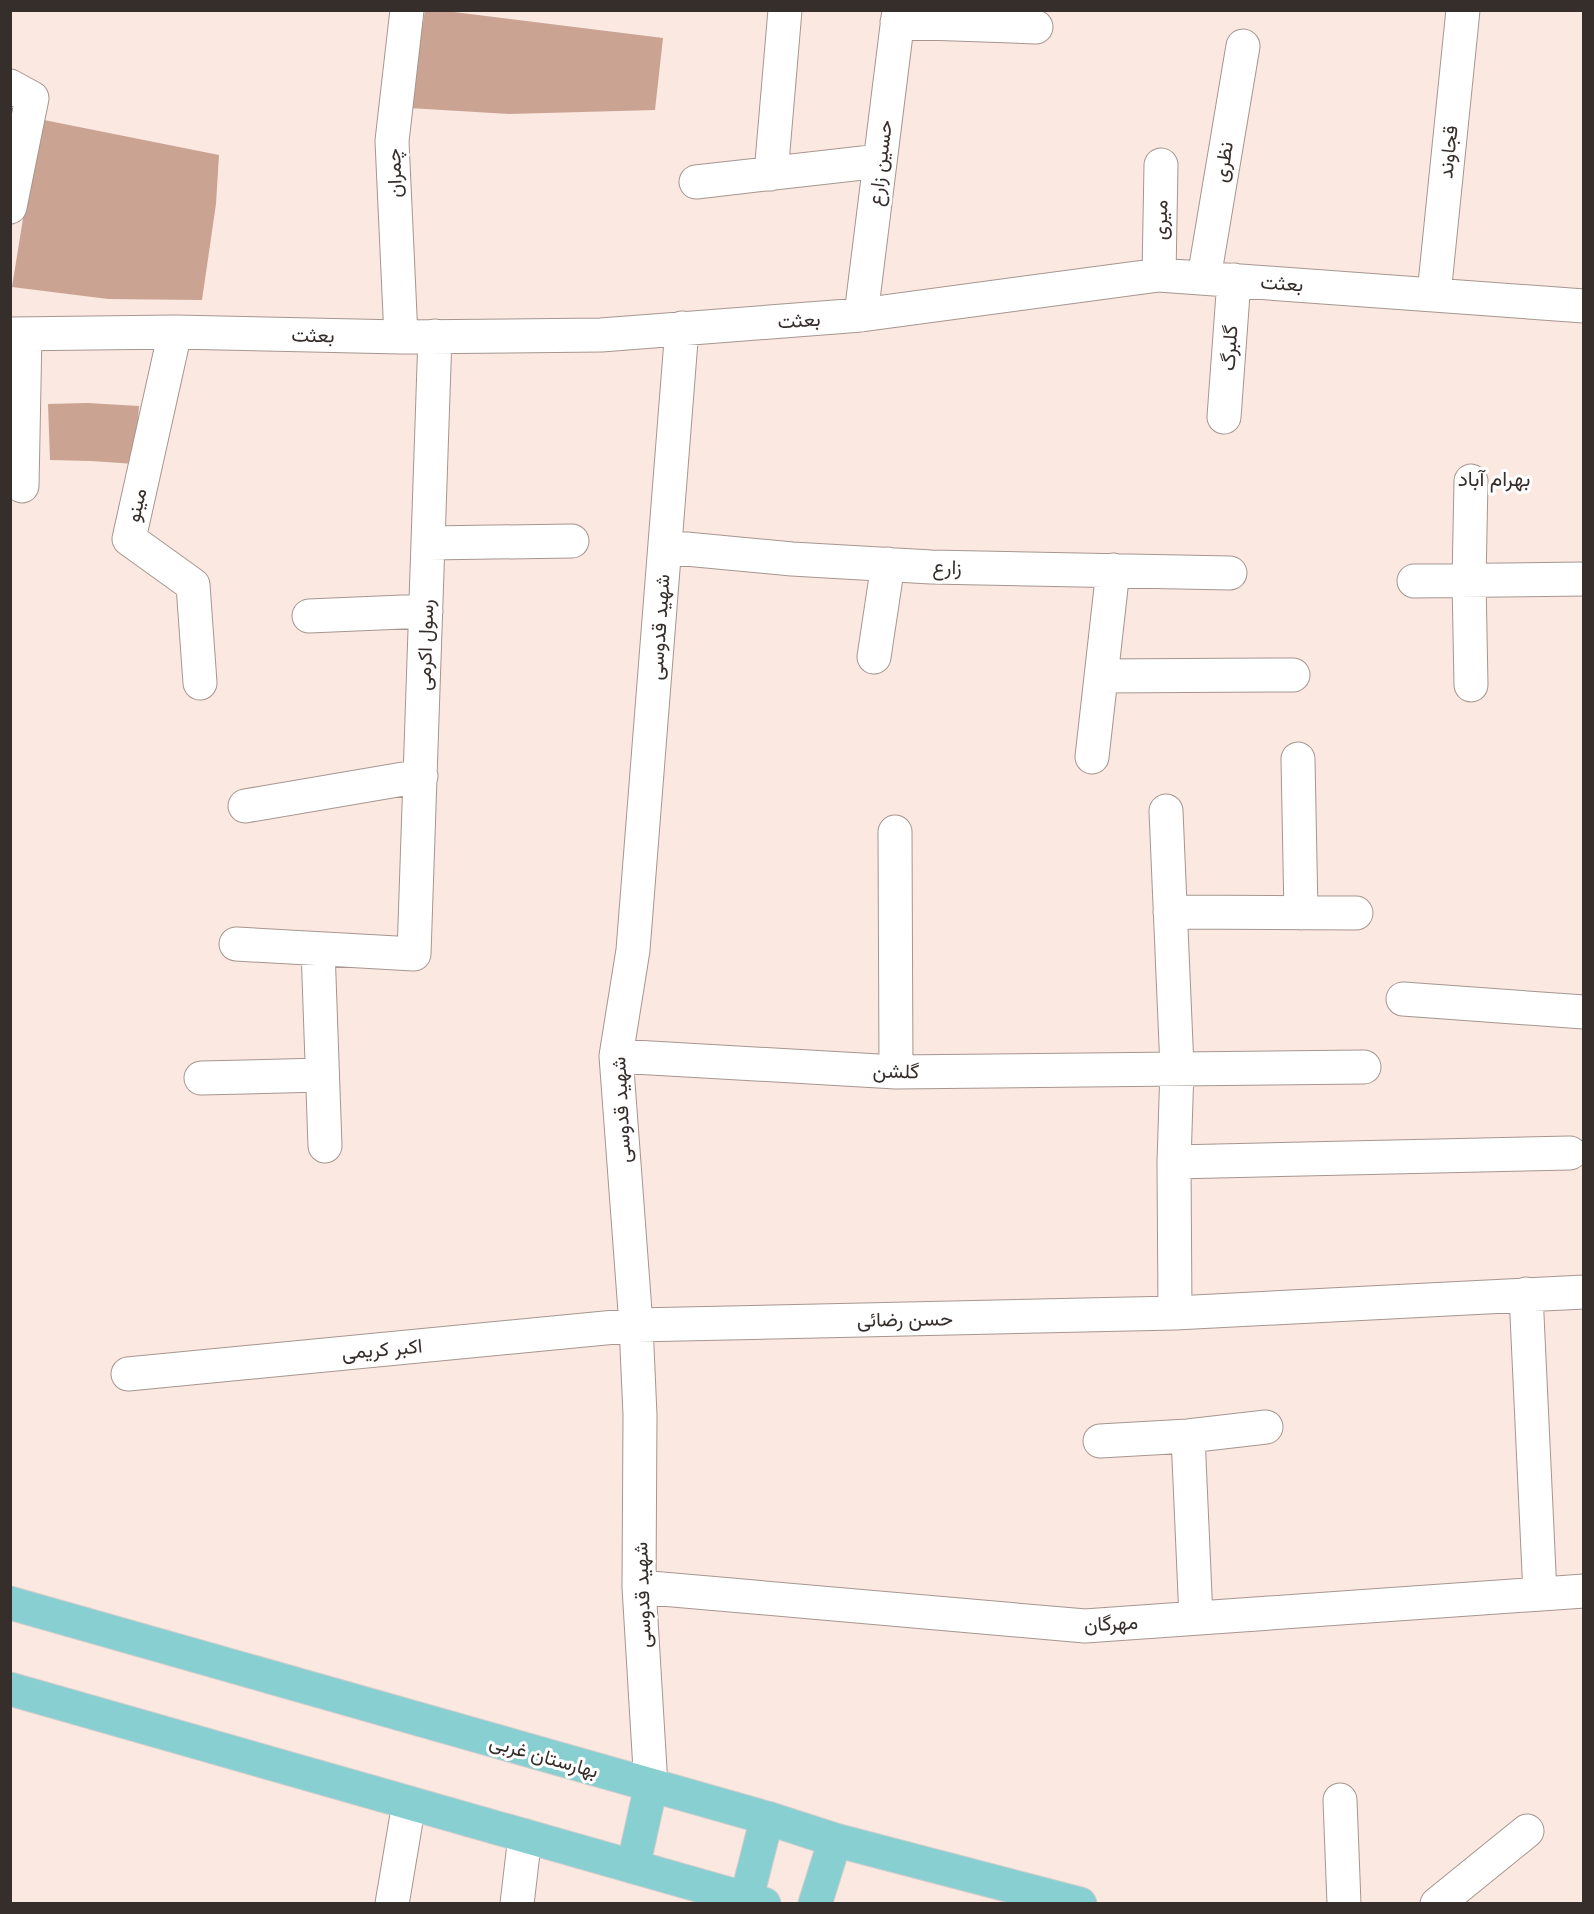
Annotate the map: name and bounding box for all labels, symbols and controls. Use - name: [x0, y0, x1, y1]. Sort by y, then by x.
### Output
- street label: حسین زارع: [862, 118, 899, 208]
- street label: قجاوند: [1432, 124, 1464, 180]
- street label: نظری: [1207, 140, 1239, 184]
- street label: چمران: [380, 148, 409, 198]
- street label: میری: [1147, 200, 1173, 240]
- street label: بعثت: [1260, 269, 1304, 297]
- street label: بعثت: [777, 306, 821, 334]
- street label: بعثت: [291, 322, 335, 348]
- street label: گلبرگ: [1214, 324, 1244, 372]
- district label: بهرام آباد: [1458, 465, 1530, 493]
- street label: مینو: [120, 486, 152, 524]
- street label: زارع: [932, 554, 962, 581]
- street label: شهید قدوسی: [642, 573, 676, 681]
- street label: رسول اکرمی: [410, 599, 440, 691]
- street label: شهید قدوسی: [605, 1056, 637, 1164]
- street label: گلشن: [873, 1058, 920, 1084]
- street label: حسن رضائی: [857, 1305, 953, 1333]
- street label: اکبر کریمی: [341, 1333, 423, 1365]
- street label: شهید قدوسی: [627, 1541, 657, 1649]
- street label: مهرگان: [1083, 1609, 1139, 1637]
- street label: بهارستان غربی: [487, 1728, 601, 1784]

